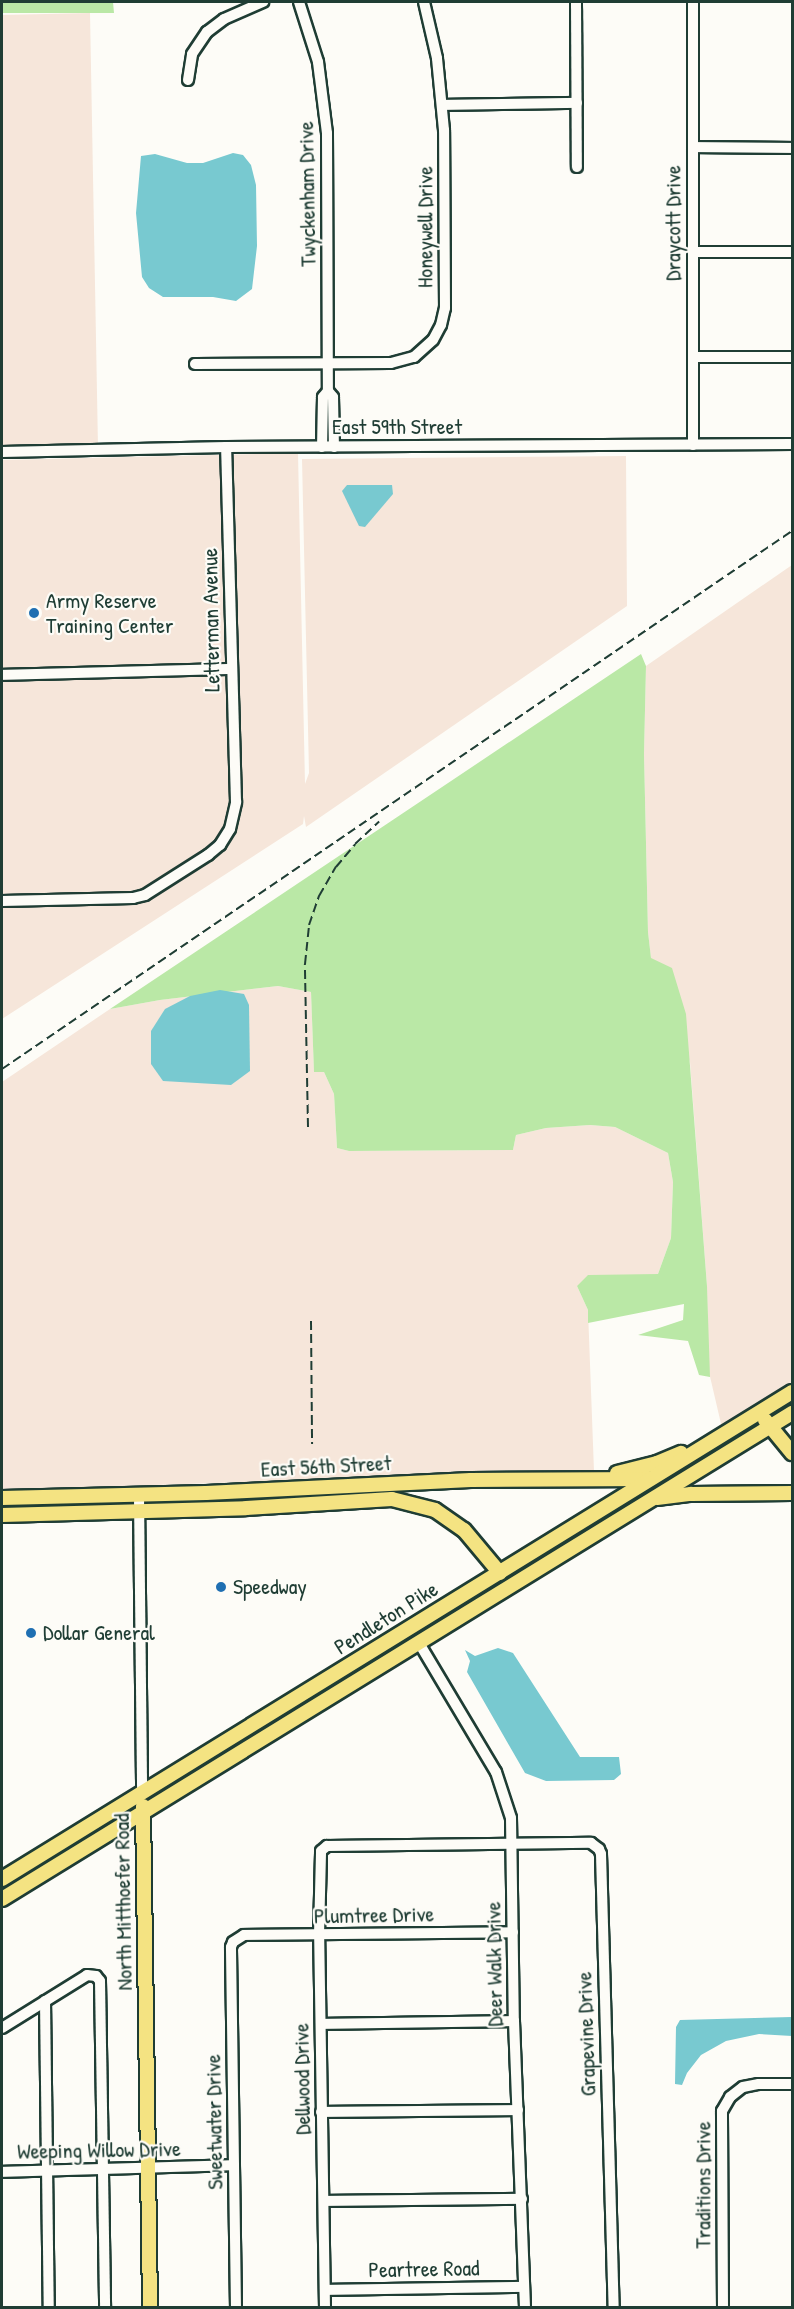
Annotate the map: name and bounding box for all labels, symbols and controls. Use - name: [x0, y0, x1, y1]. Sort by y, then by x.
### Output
- street label: Twyckenham Drive: [293, 121, 321, 267]
- street label: Draycott Drive: [660, 165, 686, 281]
- street label: Honeywell Drive: [412, 166, 438, 288]
- street label: East 59th Street: [332, 414, 462, 440]
- street label: Letterman Avenue: [197, 548, 225, 692]
- place label: Army Reserve Training Center: [46, 587, 174, 638]
- marker: Army Reserve Training Center: [27, 606, 41, 620]
- street label: East 56th Street: [260, 1449, 392, 1483]
- place label: Speedway: [233, 1574, 307, 1600]
- street label: Pendleton Pike: [329, 1576, 443, 1660]
- marker: Speedway: [214, 1580, 228, 1594]
- place label: Dollar General: [43, 1620, 155, 1646]
- marker: Dollar General: [24, 1626, 38, 1640]
- street label: North Mitthoefer Road: [108, 1813, 138, 1991]
- street label: Plumtree Drive: [314, 1901, 434, 1929]
- street label: Deer Walk Drive: [480, 1901, 508, 2027]
- street label: Grapevine Drive: [571, 1971, 601, 2097]
- street label: Dellwood Drive: [288, 2023, 316, 2135]
- street label: Sweetwater Drive: [200, 2054, 228, 2190]
- street label: Traditions Drive: [690, 2121, 716, 2249]
- street label: Weeping Willow Drive: [17, 2135, 181, 2165]
- street label: Peartree Road: [368, 2255, 480, 2283]

